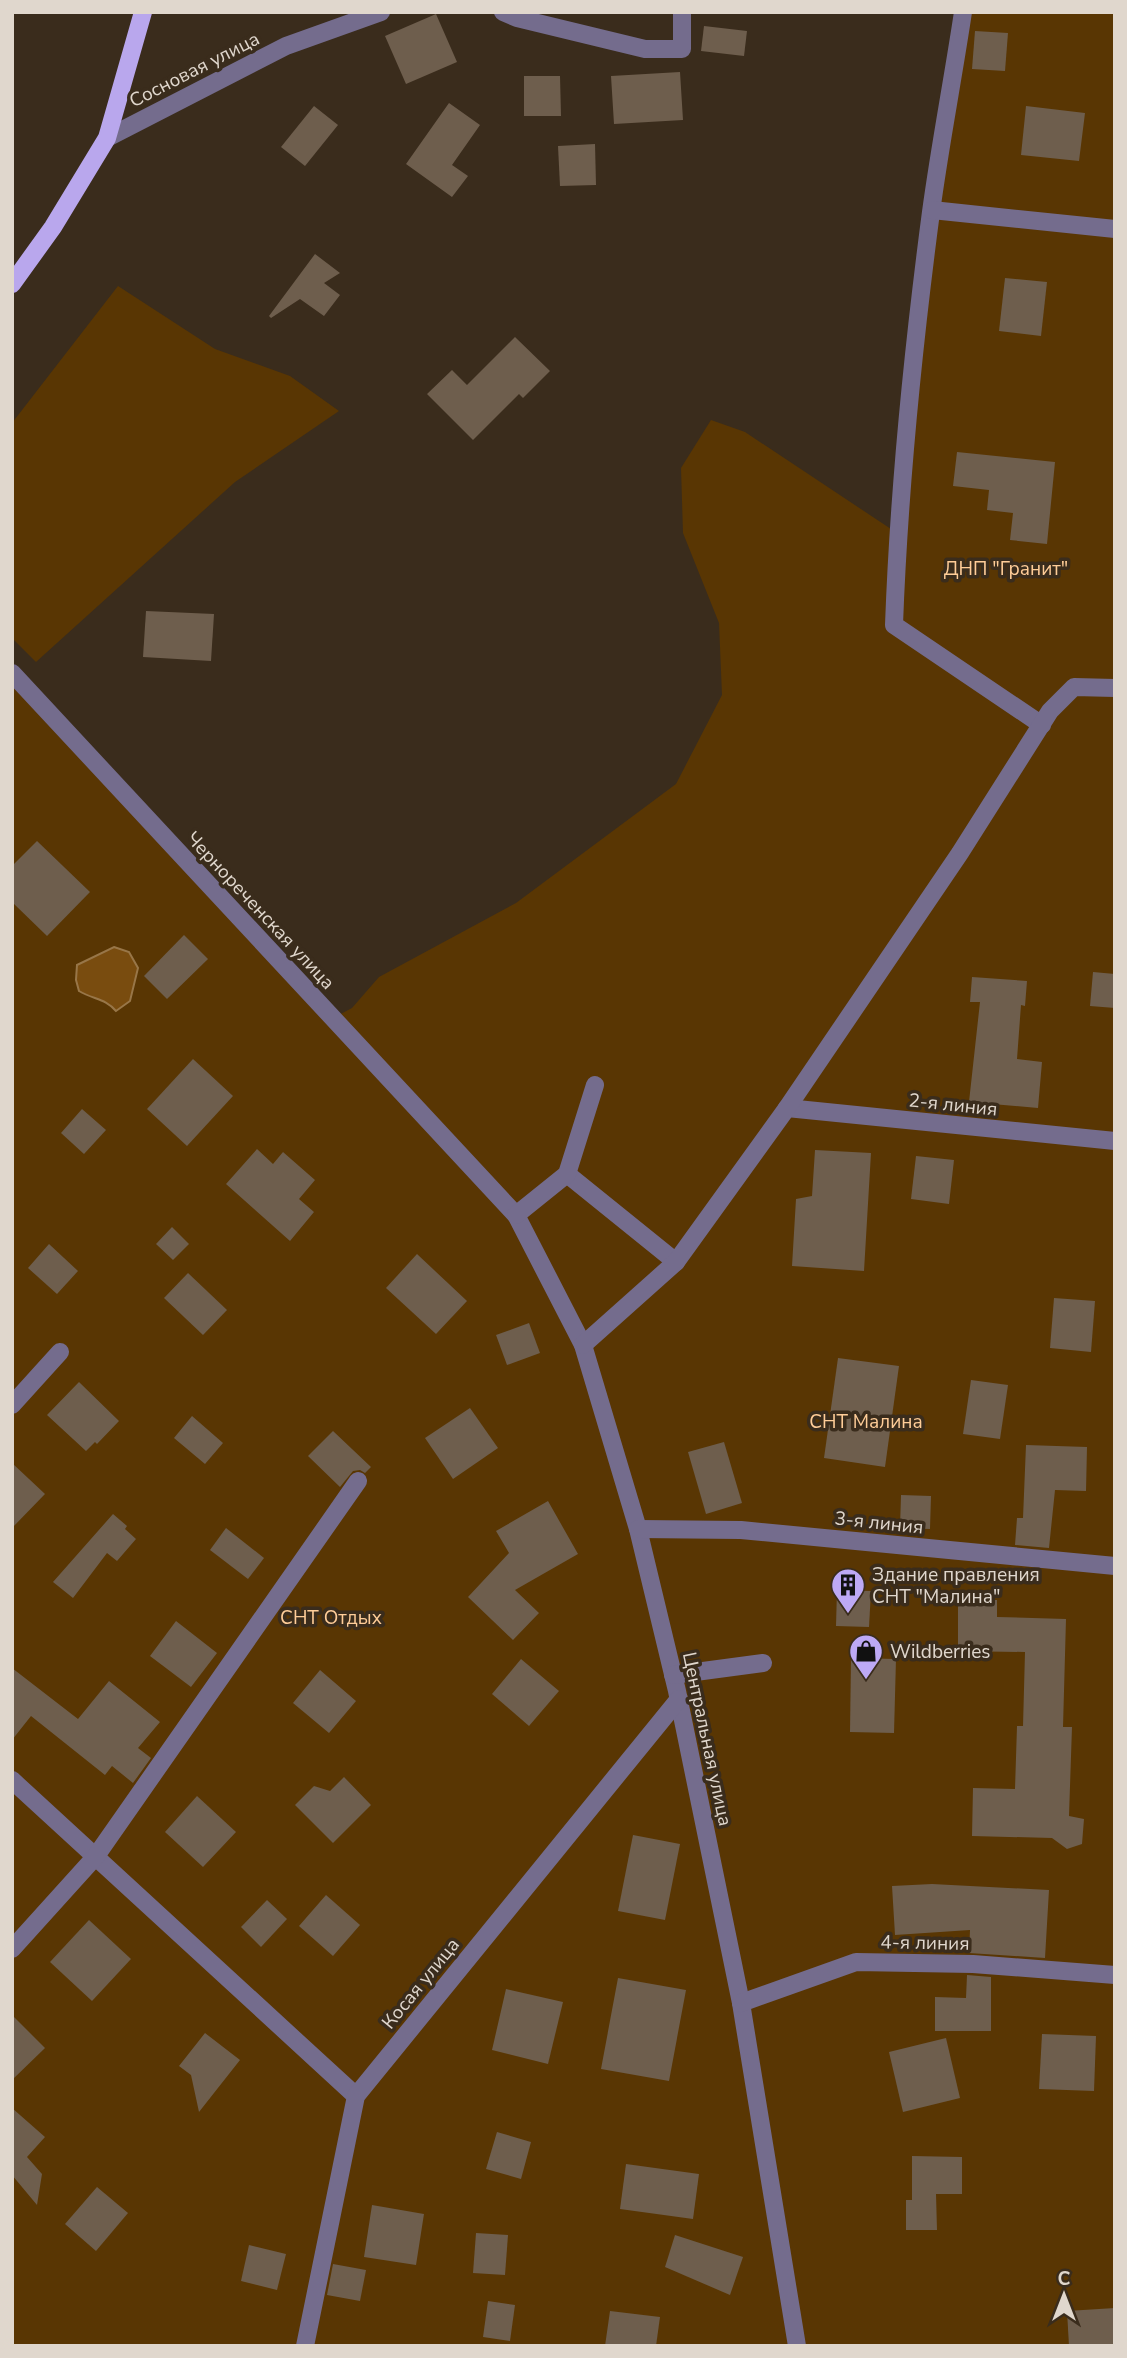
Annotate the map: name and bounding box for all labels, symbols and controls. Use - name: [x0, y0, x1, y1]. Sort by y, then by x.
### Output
- street label: Сосновая улица: [125, 26, 264, 114]
- park label: ДНП "Гранит": [944, 556, 1068, 582]
- street label: Чернореченская улица: [180, 826, 340, 995]
- street label: 2-я линия: [907, 1087, 999, 1123]
- park label: СНТ Малина: [809, 1409, 923, 1435]
- street label: 3-я линия: [833, 1505, 925, 1541]
- place label: Здание правления СНТ "Малина": [872, 1562, 1040, 1610]
- building icon: Здание правления СНТ "Малина": [829, 1566, 867, 1615]
- park label: СНТ Отдых: [280, 1605, 382, 1631]
- shop icon: Wildberries: [847, 1632, 885, 1681]
- place label: Wildberries: [890, 1639, 990, 1665]
- street label: Центральная улица: [676, 1650, 738, 1828]
- street label: 4-я линия: [880, 1929, 970, 1957]
- street label: Косая улица: [376, 1933, 466, 2035]
- north arrow: [1029, 2260, 1099, 2330]
- text: С: [1058, 2266, 1071, 2292]

